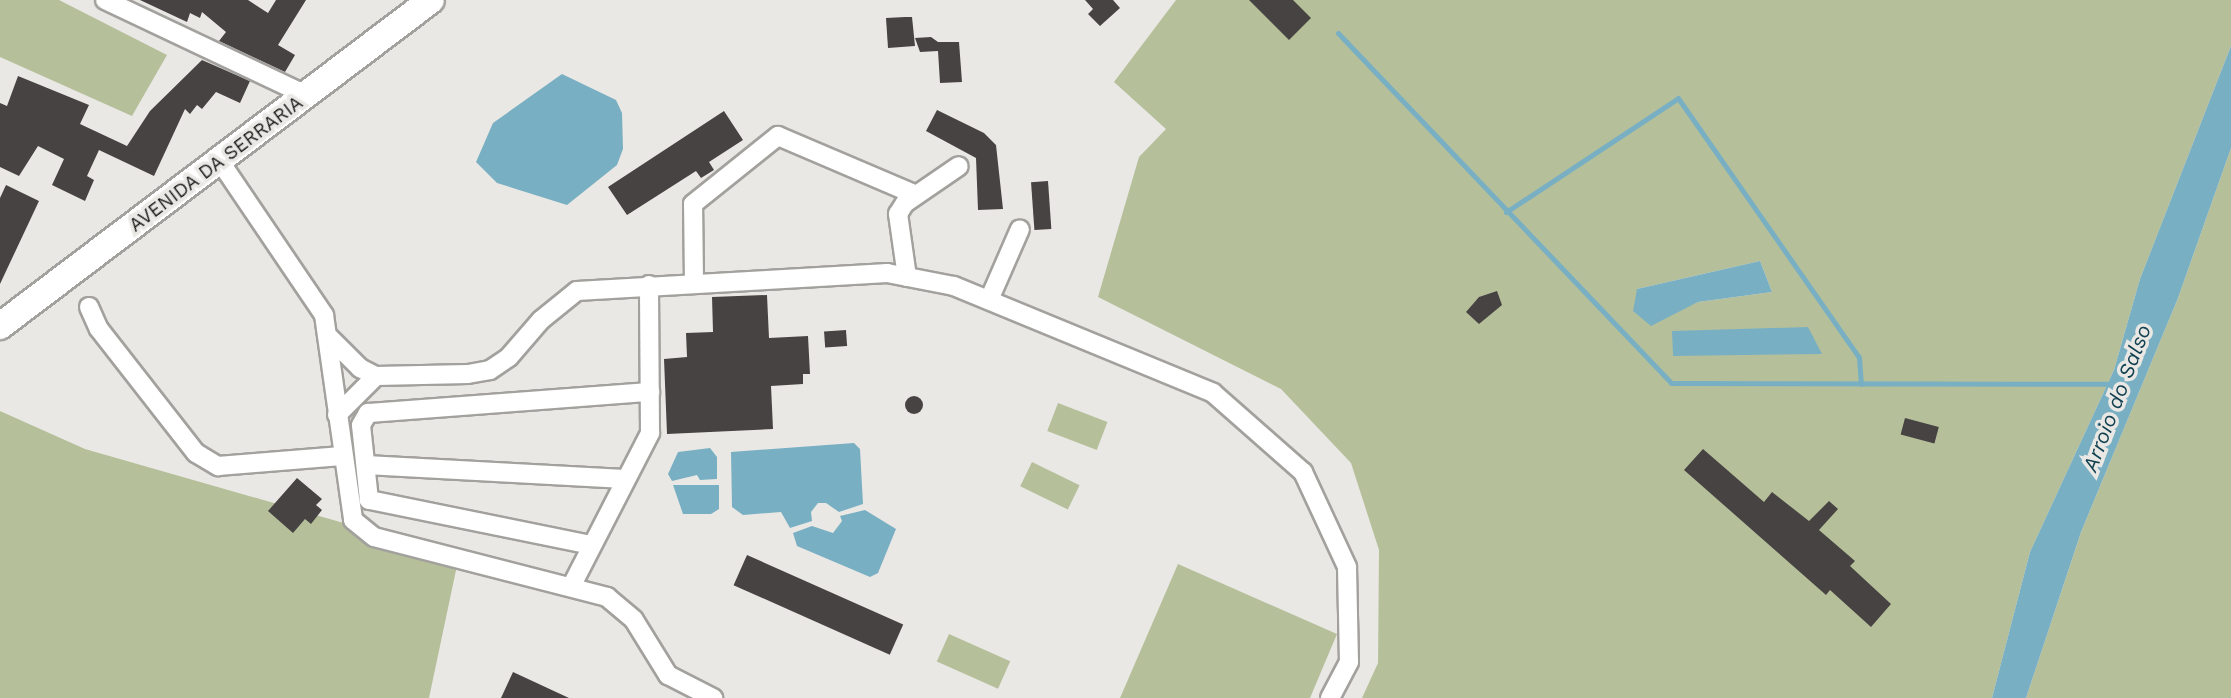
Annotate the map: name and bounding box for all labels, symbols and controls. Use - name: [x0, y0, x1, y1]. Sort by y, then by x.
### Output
- street label: AVENIDA DA SERRARIA: [124, 91, 308, 237]
- water label: Arroio do Salso: [2077, 321, 2157, 475]

